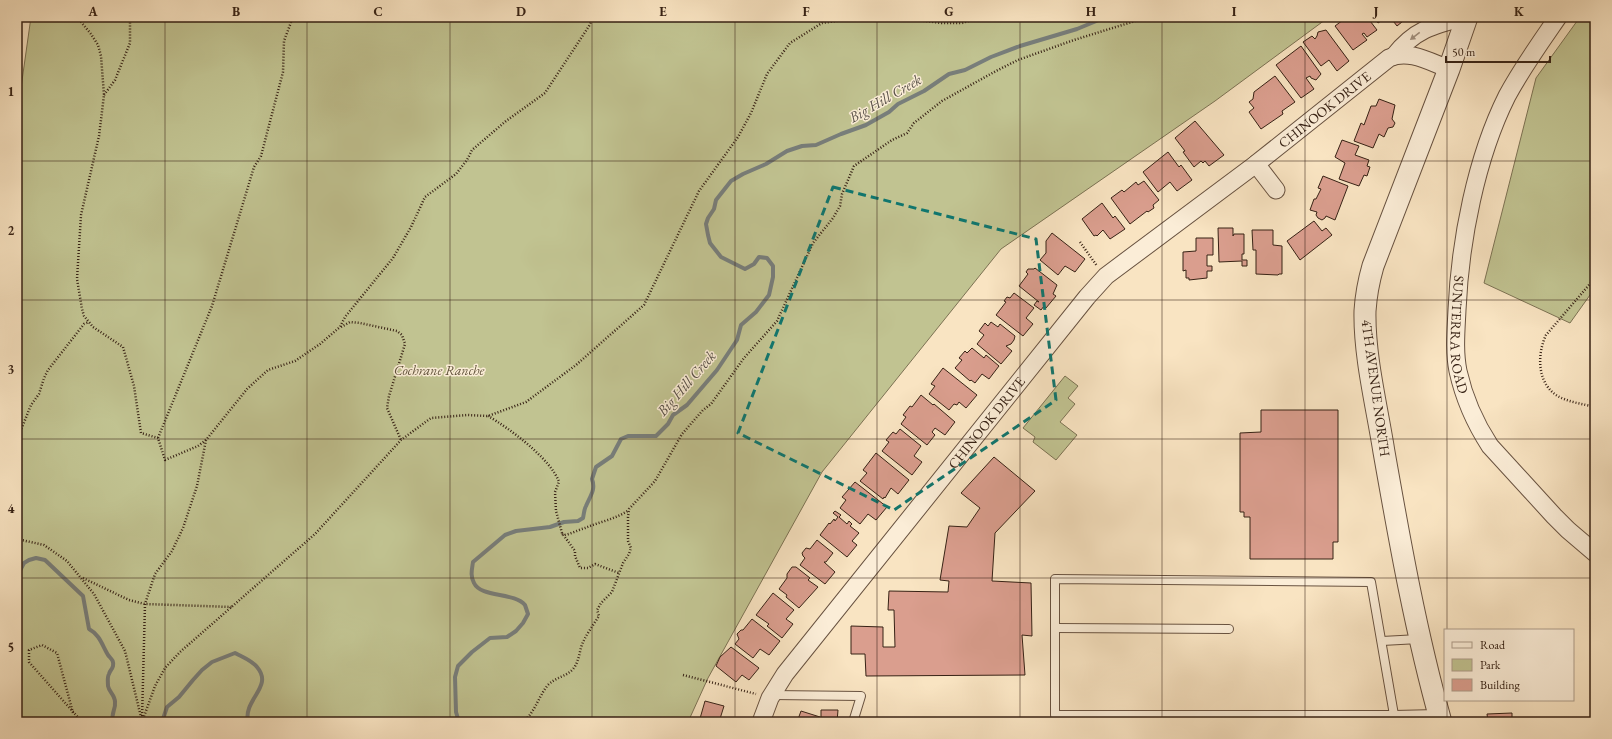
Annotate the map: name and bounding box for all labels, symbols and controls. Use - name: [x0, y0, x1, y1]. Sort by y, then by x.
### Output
- text: A: [87, 3, 98, 20]
- text: B: [232, 3, 240, 20]
- text: C: [373, 3, 383, 20]
- text: D: [516, 3, 526, 20]
- text: E: [659, 3, 667, 20]
- text: F: [802, 3, 810, 20]
- text: G: [944, 3, 954, 20]
- text: H: [1086, 3, 1097, 20]
- text: I: [1232, 3, 1237, 20]
- text: J: [1372, 3, 1379, 20]
- text: K: [1514, 3, 1525, 20]
- one-way arrow: [1410, 31, 1421, 40]
- scale bar: [1446, 38, 1550, 64]
- text: 50 m: [1452, 44, 1476, 60]
- street label: CHINOOK DRIVE: [1274, 67, 1375, 152]
- water label: Big Hill Creek: [844, 70, 925, 127]
- text: 1: [8, 83, 15, 100]
- text: 2: [8, 222, 15, 239]
- street label: SUNTERRA ROAD: [1447, 275, 1473, 396]
- street label: 4TH AVENUE NORTH: [1357, 318, 1395, 458]
- water label: Big Hill Creek: [652, 346, 720, 420]
- text: 3: [8, 361, 15, 378]
- park label: Cochrane Ranche: [394, 361, 485, 379]
- street label: CHINOOK DRIVE: [944, 373, 1029, 473]
- text: 4: [8, 500, 15, 517]
- legend: [1444, 629, 1574, 701]
- text: Road: [1480, 637, 1506, 653]
- text: 5: [8, 639, 14, 656]
- text: Park: [1480, 657, 1501, 673]
- text: Building: [1480, 677, 1521, 693]

